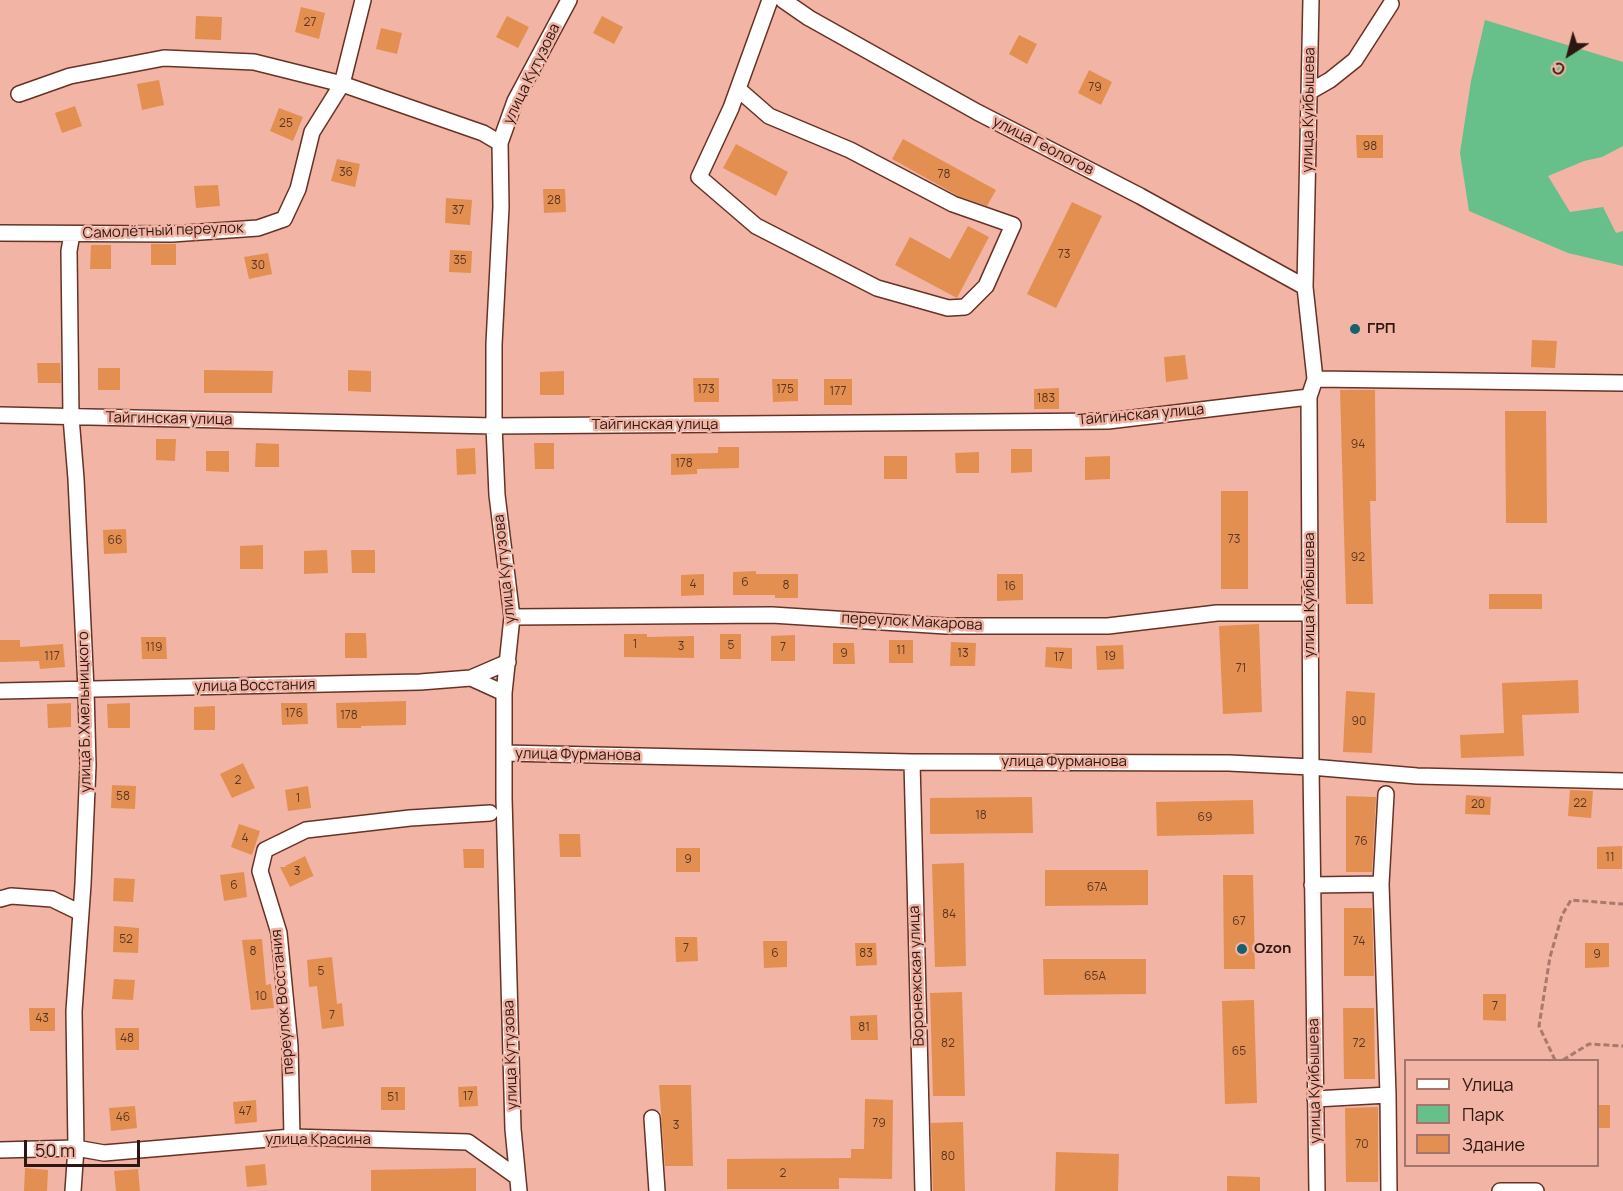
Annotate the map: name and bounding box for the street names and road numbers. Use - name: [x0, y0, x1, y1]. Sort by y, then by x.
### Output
- street label: улица Кутузова: [500, 21, 564, 127]
- street label: улица Куйбышева: [1299, 47, 1319, 173]
- street label: улица Геологов: [989, 113, 1097, 179]
- street label: Самолётный переулок: [82, 219, 244, 243]
- street label: Тайгинская улица: [1077, 401, 1205, 429]
- street label: Тайгинская улица: [105, 409, 233, 429]
- street label: Тайгинская улица: [592, 416, 718, 434]
- street label: улица Кутузова: [490, 513, 520, 625]
- street label: улица Куйбышева: [1301, 532, 1319, 658]
- street label: переулок Макарова: [841, 609, 983, 635]
- street label: улица Б.Хмельницкого: [75, 631, 95, 793]
- street label: улица Восстания: [194, 676, 316, 696]
- street label: улица Фурманова: [515, 745, 641, 765]
- street label: улица Фурманова: [1001, 753, 1127, 771]
- street label: Воронежская улица: [906, 905, 928, 1047]
- street label: переулок Восстания: [268, 929, 298, 1075]
- street label: улица Кутузова: [500, 1000, 522, 1110]
- street label: улица Куйбышева: [1305, 1018, 1325, 1144]
- street label: улица Красина: [265, 1131, 371, 1149]

